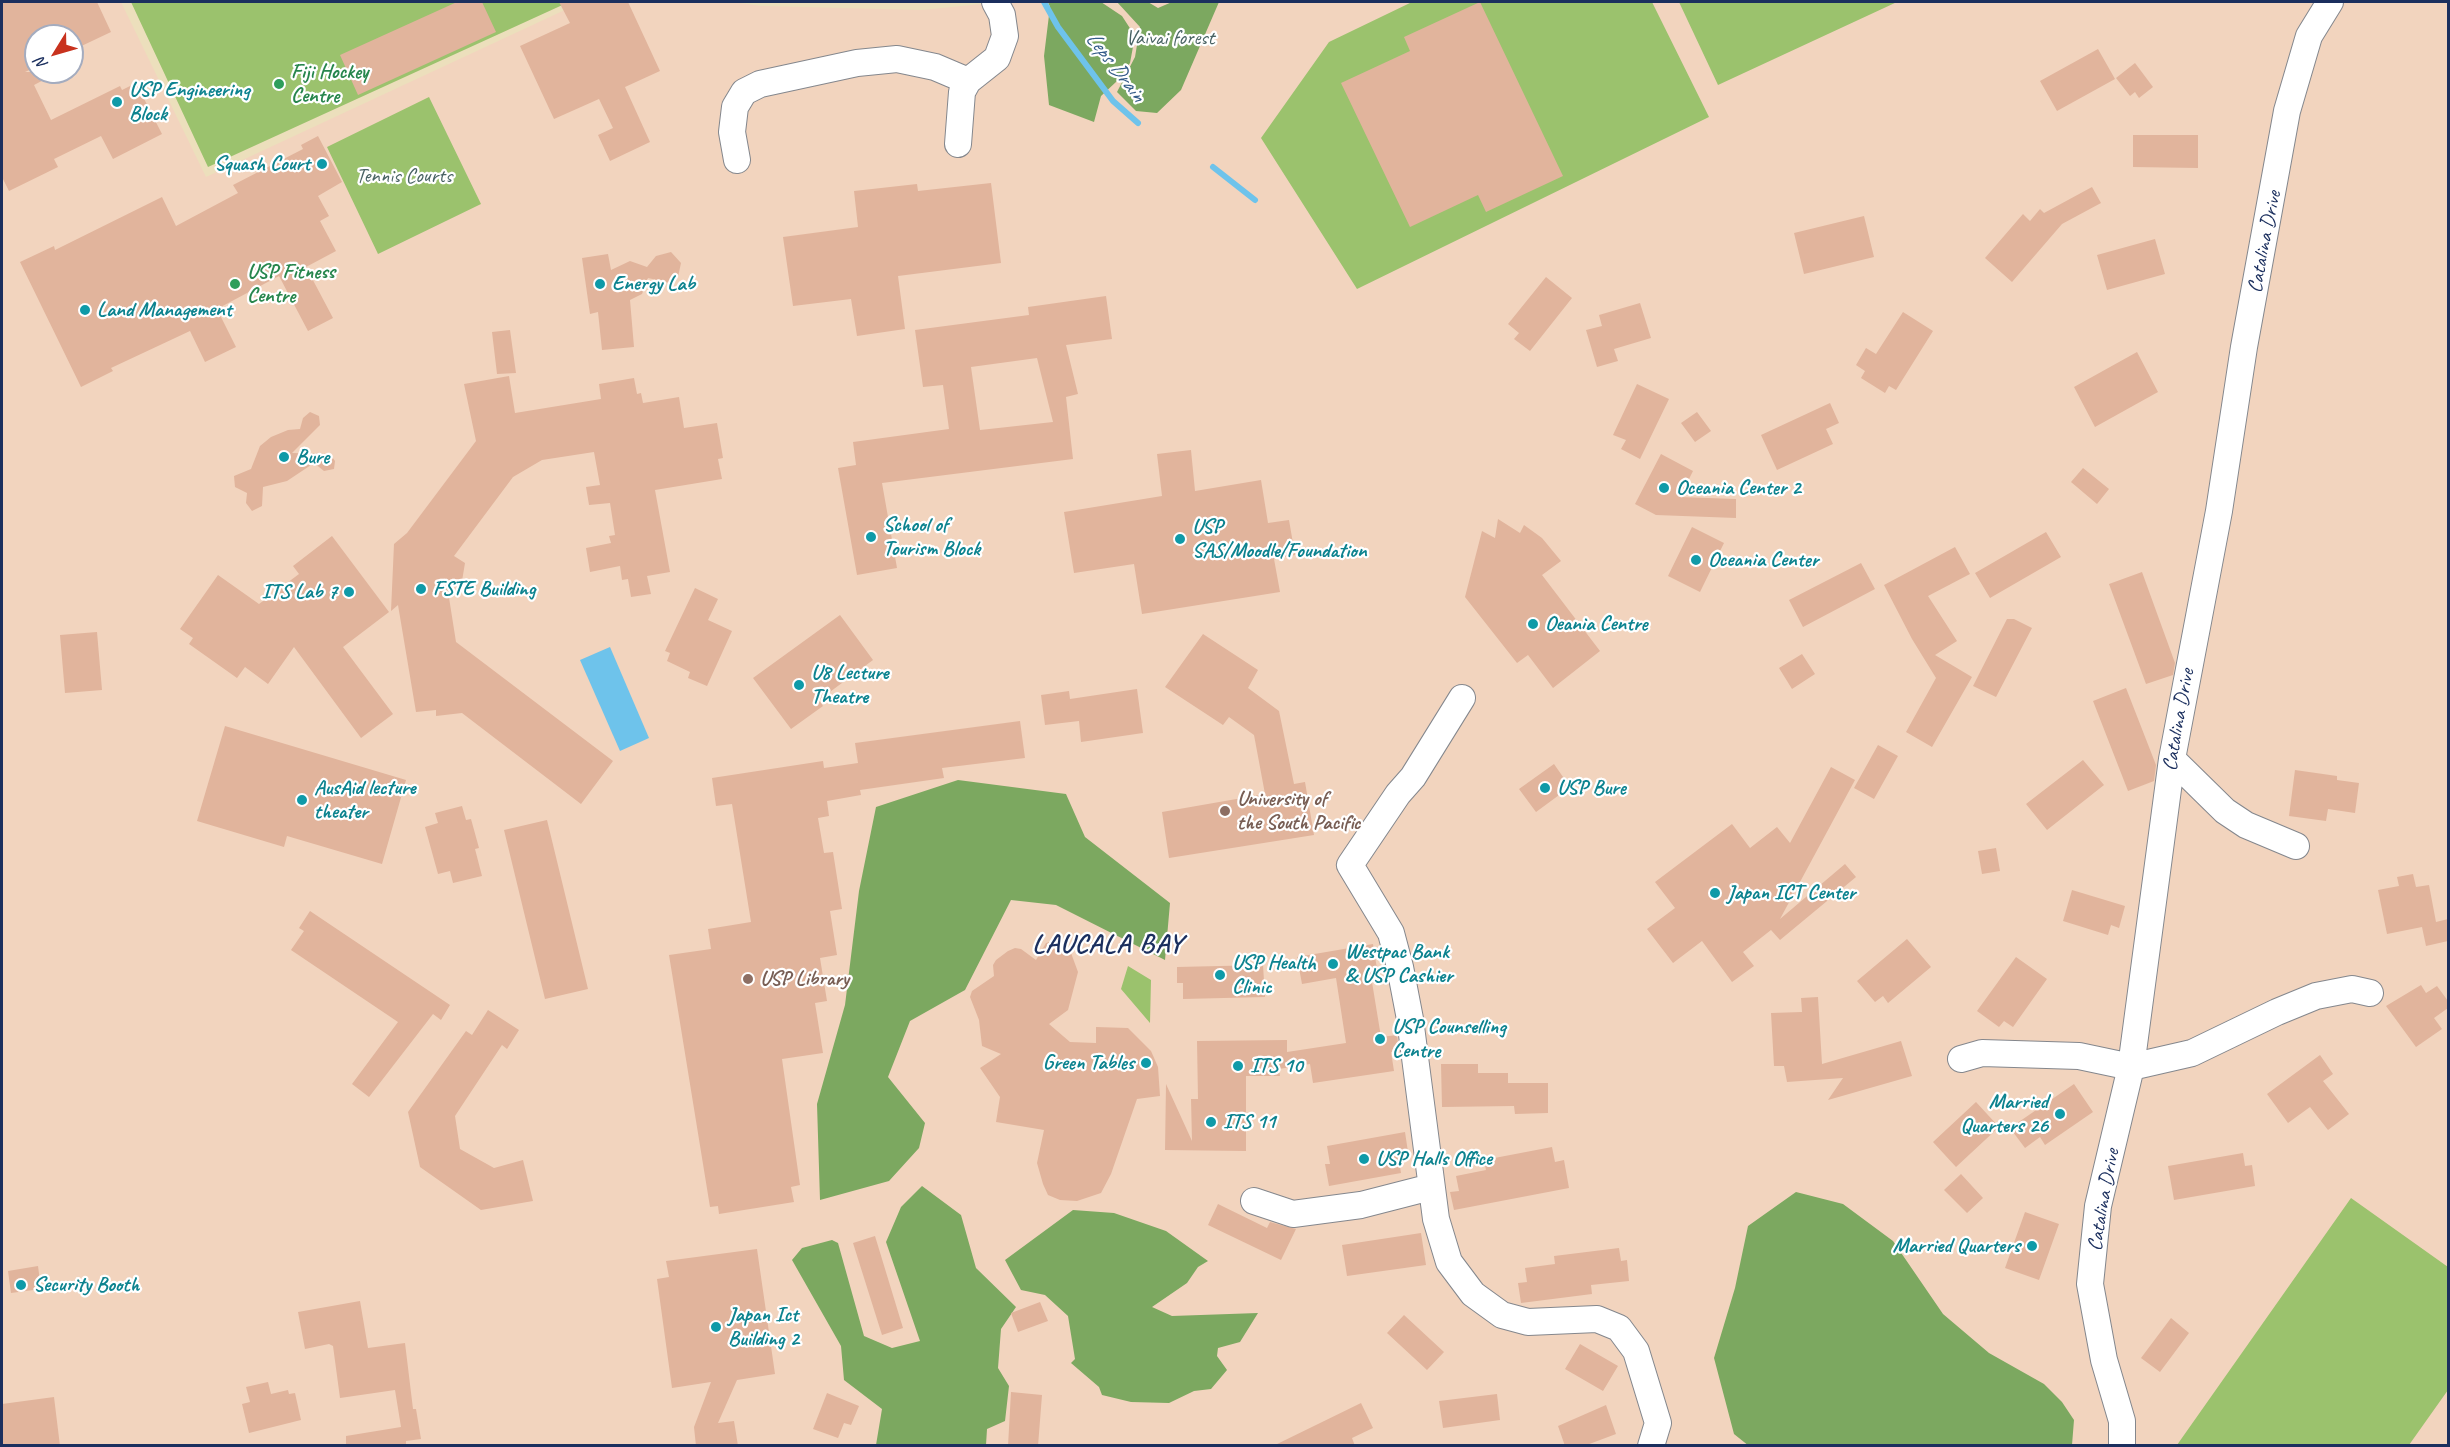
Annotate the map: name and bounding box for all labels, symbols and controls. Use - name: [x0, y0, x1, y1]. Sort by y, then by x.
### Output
- north arrow: [24, 24, 84, 84]
- park label: Vaivai forest: [1126, 25, 1214, 51]
- water label: Leps Drain: [1079, 27, 1151, 107]
- text: N: [30, 54, 52, 74]
- place label: Fiji Hockey Centre: [291, 59, 368, 109]
- place label: USP Engineering Block: [129, 77, 250, 127]
- marker: Fiji Hockey Centre: [272, 77, 286, 91]
- marker: USP Engineering Block: [110, 95, 124, 109]
- place label: Squash Court: [214, 151, 310, 177]
- marker: Squash Court: [315, 157, 329, 171]
- park label: Tennis Courts: [356, 163, 452, 189]
- street label: Catalina Drive: [2243, 189, 2287, 295]
- place label: USP Fitness Centre: [247, 259, 335, 309]
- place label: Energy Lab: [612, 271, 695, 297]
- marker: USP Fitness Centre: [228, 277, 242, 291]
- marker: Energy Lab: [593, 277, 607, 291]
- place label: Land Management: [97, 297, 232, 323]
- marker: Land Management: [78, 303, 92, 317]
- place label: Bure: [296, 444, 329, 470]
- marker: Bure: [277, 450, 291, 464]
- place label: Oceania Center 2: [1676, 475, 1801, 501]
- marker: Oceania Center 2: [1657, 481, 1671, 495]
- place label: School of Tourism Block: [883, 512, 980, 562]
- place label: USP SAS/Moodle/Foundation: [1192, 514, 1367, 564]
- marker: School of Tourism Block: [864, 530, 878, 544]
- marker: USP SAS/Moodle/Foundation: [1173, 532, 1187, 546]
- place label: Oceania Center: [1708, 547, 1818, 573]
- marker: Oceania Center: [1689, 553, 1703, 567]
- place label: FSTE Building: [433, 576, 535, 602]
- place label: ITS Lab 7: [261, 579, 337, 605]
- marker: FSTE Building: [414, 582, 428, 596]
- marker: ITS Lab 7: [342, 585, 356, 599]
- place label: Oeania Centre: [1545, 611, 1648, 637]
- marker: Oeania Centre: [1526, 617, 1540, 631]
- place label: U8 Lecture Theatre: [811, 660, 889, 710]
- street label: Catalina Drive: [2158, 667, 2200, 773]
- marker: U8 Lecture Theatre: [792, 678, 806, 692]
- place label: AusAid lecture theater: [314, 775, 416, 825]
- place label: USP Bure: [1557, 775, 1626, 801]
- marker: USP Bure: [1538, 781, 1552, 795]
- place label: University of the South Pacific: [1237, 786, 1360, 836]
- marker: AusAid lecture theater: [295, 793, 309, 807]
- marker: University of the South Pacific: [1218, 804, 1232, 818]
- place label: Japan ICT Center: [1727, 880, 1855, 906]
- marker: Japan ICT Center: [1708, 886, 1722, 900]
- district label: LAUCALA BAY: [1032, 929, 1184, 961]
- place label: Westpac Bank & USP Cashier: [1345, 939, 1453, 989]
- place label: USP Health Clinic: [1232, 950, 1316, 1000]
- marker: Westpac Bank & USP Cashier: [1326, 957, 1340, 971]
- place label: USP Library: [760, 966, 849, 992]
- marker: USP Health Clinic: [1213, 968, 1227, 982]
- marker: USP Library: [741, 972, 755, 986]
- place label: USP Counselling Centre: [1392, 1014, 1506, 1064]
- marker: USP Counselling Centre: [1373, 1032, 1387, 1046]
- place label: Green Tables: [1043, 1050, 1134, 1076]
- place label: ITS 10: [1250, 1053, 1302, 1079]
- marker: Green Tables: [1139, 1056, 1153, 1070]
- marker: ITS 10: [1231, 1059, 1245, 1073]
- place label: Married Quarters 26: [1960, 1089, 2048, 1139]
- marker: Married Quarters 26: [2053, 1107, 2067, 1121]
- place label: ITS 11: [1223, 1109, 1275, 1135]
- marker: ITS 11: [1204, 1115, 1218, 1129]
- place label: USP Halls Office: [1376, 1146, 1492, 1172]
- street label: Catalina Drive: [2083, 1147, 2125, 1253]
- marker: USP Halls Office: [1357, 1152, 1371, 1166]
- place label: Married Quarters: [1892, 1233, 2020, 1259]
- marker: Married Quarters: [2025, 1239, 2039, 1253]
- place label: Security Booth: [33, 1272, 139, 1298]
- marker: Security Booth: [14, 1278, 28, 1292]
- place label: Japan Ict Building 2: [728, 1302, 799, 1352]
- marker: Japan Ict Building 2: [709, 1320, 723, 1334]

